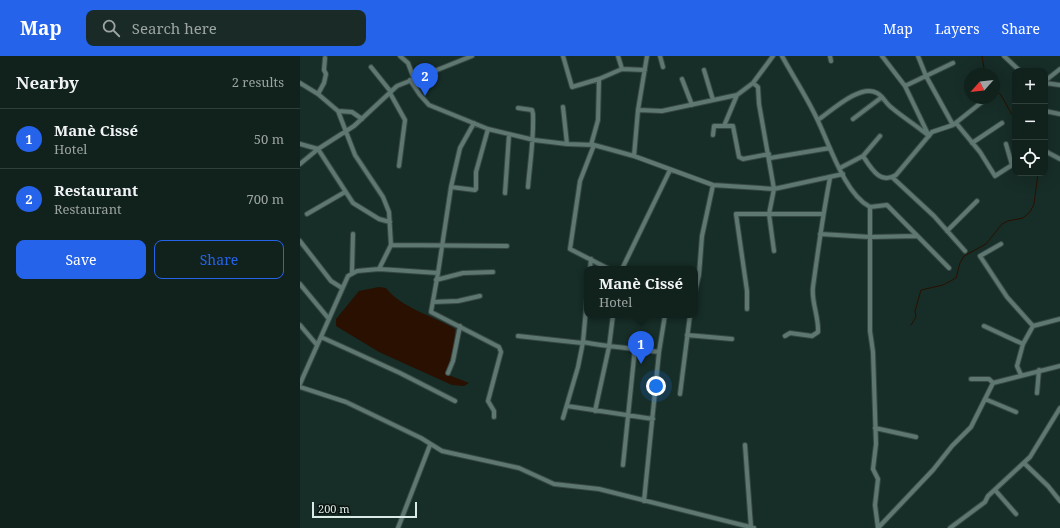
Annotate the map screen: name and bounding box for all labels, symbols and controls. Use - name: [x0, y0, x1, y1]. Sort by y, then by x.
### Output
- search box: [86, 10, 366, 46]
- text: Map: [20, 15, 62, 41]
- icon: search: [100, 17, 122, 39]
- text: Search here: [132, 18, 217, 38]
- text: Map: [883, 19, 913, 38]
- text: Layers: [935, 19, 980, 38]
- text: Share: [1002, 19, 1040, 38]
- pin: 2: [412, 63, 438, 96]
- north arrow: [964, 68, 1000, 104]
- map controls: [1012, 68, 1048, 176]
- button: +: [1012, 68, 1048, 104]
- text: Nearby: [16, 71, 79, 94]
- text: 2 results: [232, 73, 284, 91]
- button: −: [1012, 104, 1048, 140]
- text: Manè Cissé: [54, 120, 138, 140]
- text: 1: [25, 130, 33, 148]
- text: 50 m: [254, 130, 284, 148]
- text: Hotel: [54, 140, 87, 158]
- button: locate: [1012, 140, 1048, 176]
- text: Restaurant: [54, 180, 138, 200]
- text: 2: [25, 190, 33, 208]
- text: 700 m: [247, 190, 284, 208]
- text: Restaurant: [54, 200, 122, 218]
- button: Save: [16, 240, 146, 279]
- button: Share: [154, 240, 284, 279]
- popup: [584, 266, 698, 318]
- text: Manè Cissé: [599, 273, 683, 293]
- text: Hotel: [599, 293, 632, 311]
- pin: 1: [628, 331, 654, 364]
- your location: [646, 376, 666, 396]
- scale bar: [312, 500, 417, 519]
- text: 200 m: [318, 501, 350, 516]

